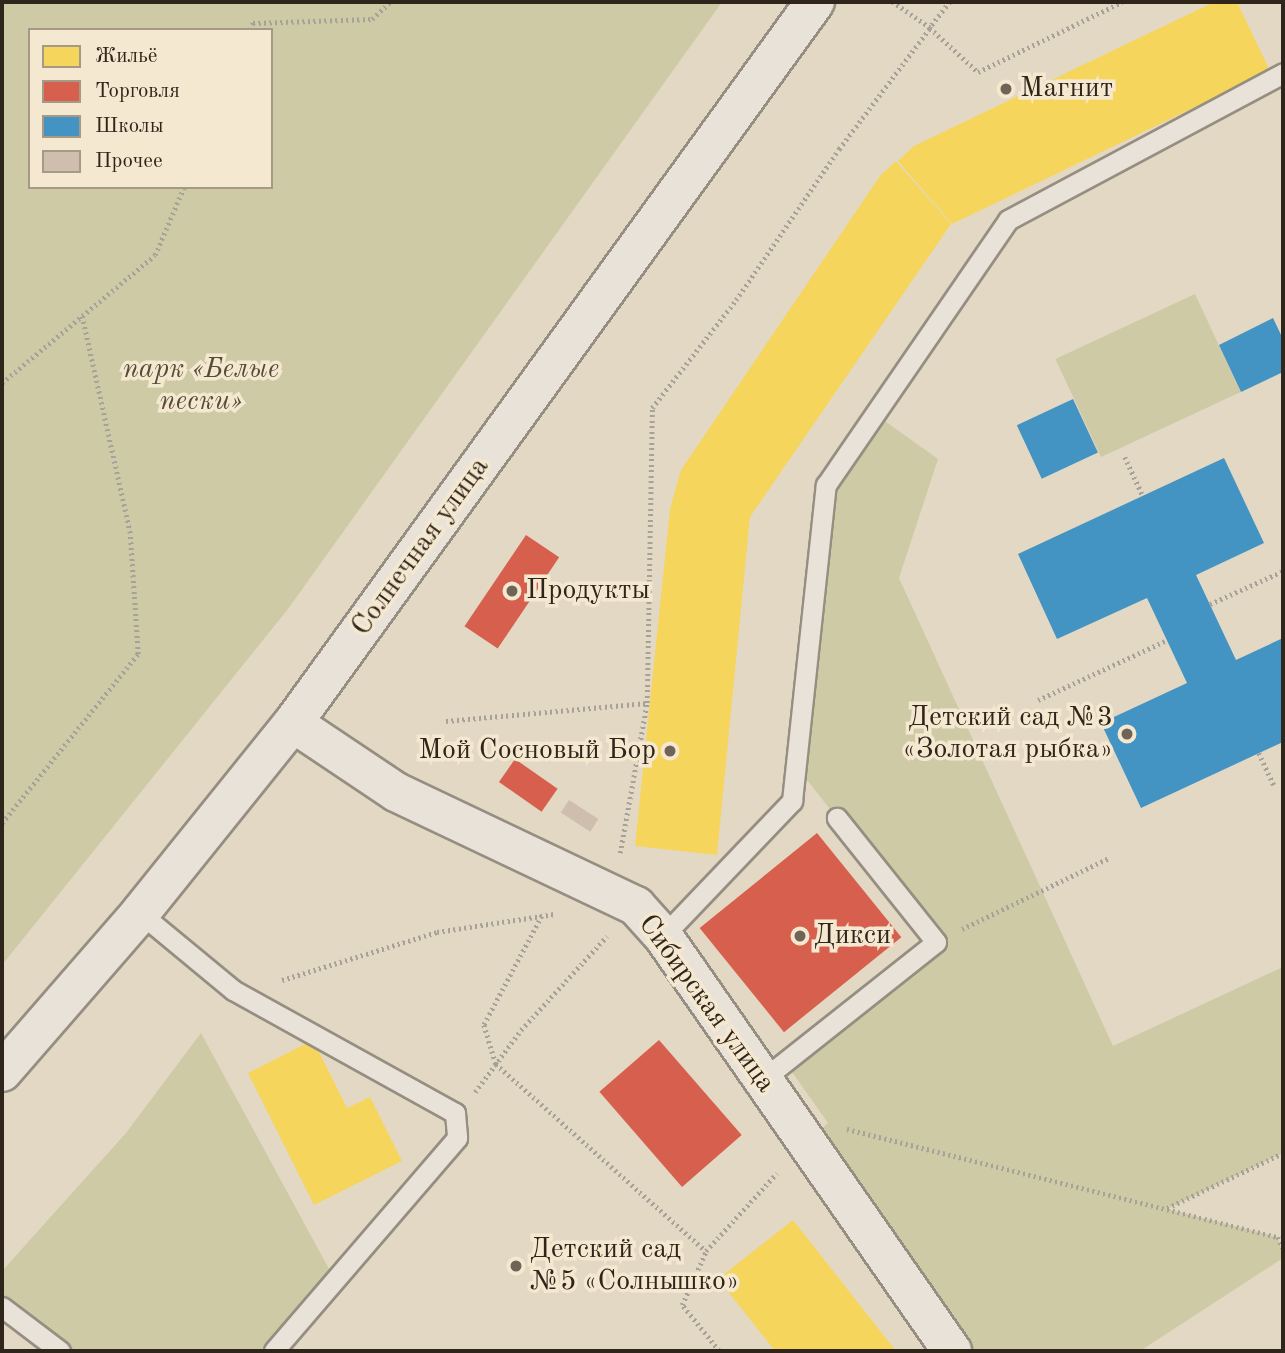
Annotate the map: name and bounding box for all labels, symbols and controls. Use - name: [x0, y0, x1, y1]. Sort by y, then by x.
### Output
- legend: [28, 28, 273, 189]
- text: Жильё: [95, 46, 158, 67]
- place label: Магнит: [1020, 72, 1113, 106]
- text: Торговля: [95, 81, 180, 102]
- marker: Магнит: [998, 81, 1014, 97]
- text: Школы: [95, 116, 164, 137]
- text: Прочее: [95, 151, 163, 172]
- park label: парк «Белые пески»: [123, 353, 279, 419]
- street label: Солнечная улица: [345, 451, 497, 643]
- place label: Продукты: [526, 574, 650, 608]
- marker: Продукты: [504, 583, 520, 599]
- place label: Детский сад №3 «Золотая рыбка»: [903, 701, 1113, 767]
- marker: Детский сад №3 «Золотая рыбка»: [1119, 726, 1135, 742]
- place label: Мой Сосновый Бор: [419, 734, 656, 768]
- marker: Мой Сосновый Бор: [662, 743, 678, 759]
- street label: Сибирская улица: [630, 909, 782, 1099]
- place label: Дикси: [814, 919, 891, 953]
- marker: Дикси: [792, 928, 808, 944]
- place label: Детский сад №5 «Солнышко»: [530, 1233, 739, 1299]
- marker: Детский сад №5 «Солнышко»: [508, 1258, 524, 1274]

